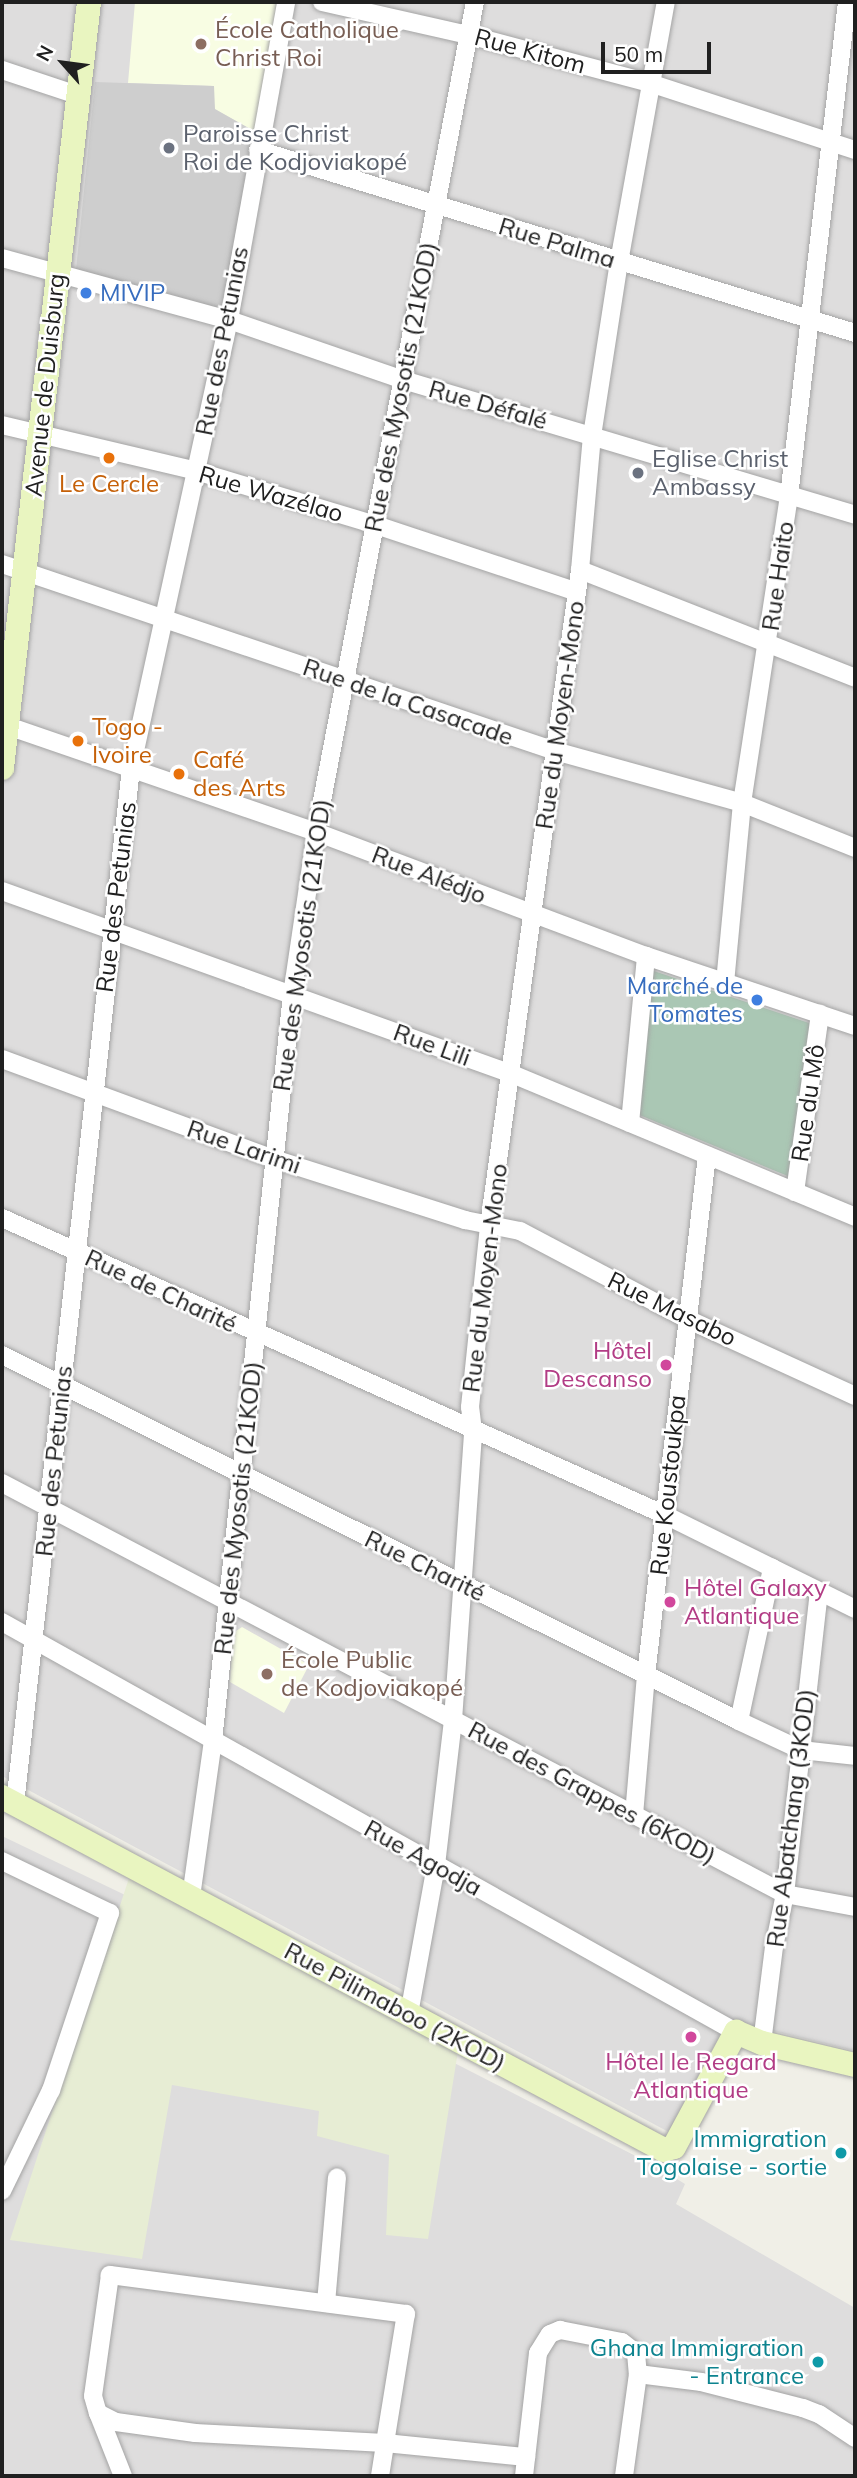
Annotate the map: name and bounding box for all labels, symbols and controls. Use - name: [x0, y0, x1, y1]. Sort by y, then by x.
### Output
- place label: École Catholique Christ Roi: [215, 16, 399, 72]
- street label: Rue Kitom: [471, 22, 589, 80]
- north arrow: [28, 28, 98, 98]
- scale bar: [605, 28, 715, 72]
- marker: École Catholique Christ Roi: [193, 36, 209, 52]
- text: N: [30, 41, 58, 65]
- text: 50 m: [614, 41, 663, 67]
- place label: Paroisse Christ Roi de Kodjoviakopé: [183, 120, 407, 176]
- marker: Paroisse Christ Roi de Kodjoviakopé: [161, 140, 177, 156]
- street label: Rue Palma: [495, 212, 619, 274]
- street label: Rue des Myosotis (21KOD): [359, 240, 443, 534]
- street label: Rue des Petunias: [190, 244, 254, 438]
- street label: Avenue de Duisburg: [19, 272, 71, 498]
- place label: MIVIP: [100, 279, 165, 307]
- marker: MIVIP: [78, 285, 94, 301]
- street label: Rue Défalé: [425, 374, 551, 436]
- place label: Eglise Christ Ambassy: [652, 445, 788, 501]
- marker: Le Cercle: [101, 450, 117, 466]
- street label: Rue Wazélao: [196, 460, 346, 528]
- marker: Eglise Christ Ambassy: [630, 465, 646, 481]
- place label: Le Cercle: [59, 470, 159, 498]
- street label: Rue Haito: [756, 519, 800, 633]
- street label: Rue du Moyen-Mono: [530, 599, 590, 831]
- street label: Rue de la Casacade: [299, 653, 517, 751]
- place label: Togo - Ivoire: [92, 713, 163, 769]
- marker: Togo - Ivoire: [70, 733, 86, 749]
- place label: Café des Arts: [193, 746, 286, 802]
- marker: Café des Arts: [171, 766, 187, 782]
- street label: Rue des Myosotis (21KOD): [267, 797, 337, 1093]
- street label: Rue des Petunias: [90, 800, 142, 994]
- street label: Rue Alédjo: [368, 840, 490, 910]
- place label: Marché de Tomates: [627, 972, 743, 1028]
- marker: Marché de Tomates: [749, 992, 765, 1008]
- street label: Rue Lili: [389, 1018, 475, 1072]
- street label: Rue du Mô: [785, 1042, 831, 1164]
- street label: Rue Larimi: [183, 1114, 305, 1180]
- street label: Rue du Moyen-Mono: [457, 1162, 513, 1394]
- street label: Rue de Charité: [81, 1243, 241, 1339]
- street label: Rue Masabo: [603, 1266, 741, 1352]
- place label: Hôtel Descanso: [543, 1337, 652, 1393]
- marker: Hôtel Descanso: [658, 1357, 674, 1373]
- street label: Rue des Myosotis (21KOD): [208, 1360, 268, 1656]
- street label: Rue des Petunias: [30, 1364, 78, 1558]
- street label: Rue Koustoukpa: [644, 1393, 692, 1577]
- street label: Rue Charité: [360, 1524, 490, 1608]
- place label: Hôtel Galaxy Atlantique: [684, 1574, 827, 1630]
- marker: Hôtel Galaxy Atlantique: [662, 1594, 678, 1610]
- place label: École Public de Kodjoviakopé: [281, 1646, 463, 1702]
- marker: École Public de Kodjoviakopé: [259, 1666, 275, 1682]
- street label: Rue Abatchang (3KOD): [761, 1687, 821, 1949]
- street label: Rue des Grappes (6KOD): [463, 1715, 721, 1871]
- street label: Rue Agodja: [359, 1814, 487, 1902]
- street label: Rue Pilimaboo (2KOD): [279, 1936, 511, 2078]
- marker: Hôtel le Regard Atlantique: [683, 2029, 699, 2045]
- place label: Hôtel le Regard Atlantique: [605, 2048, 777, 2104]
- place label: Immigration Togolaise - sortie: [637, 2125, 827, 2181]
- marker: Immigration Togolaise - sortie: [833, 2145, 849, 2161]
- place label: Ghana Immigration - Entrance: [590, 2334, 804, 2390]
- marker: Ghana Immigration - Entrance: [810, 2354, 826, 2370]

